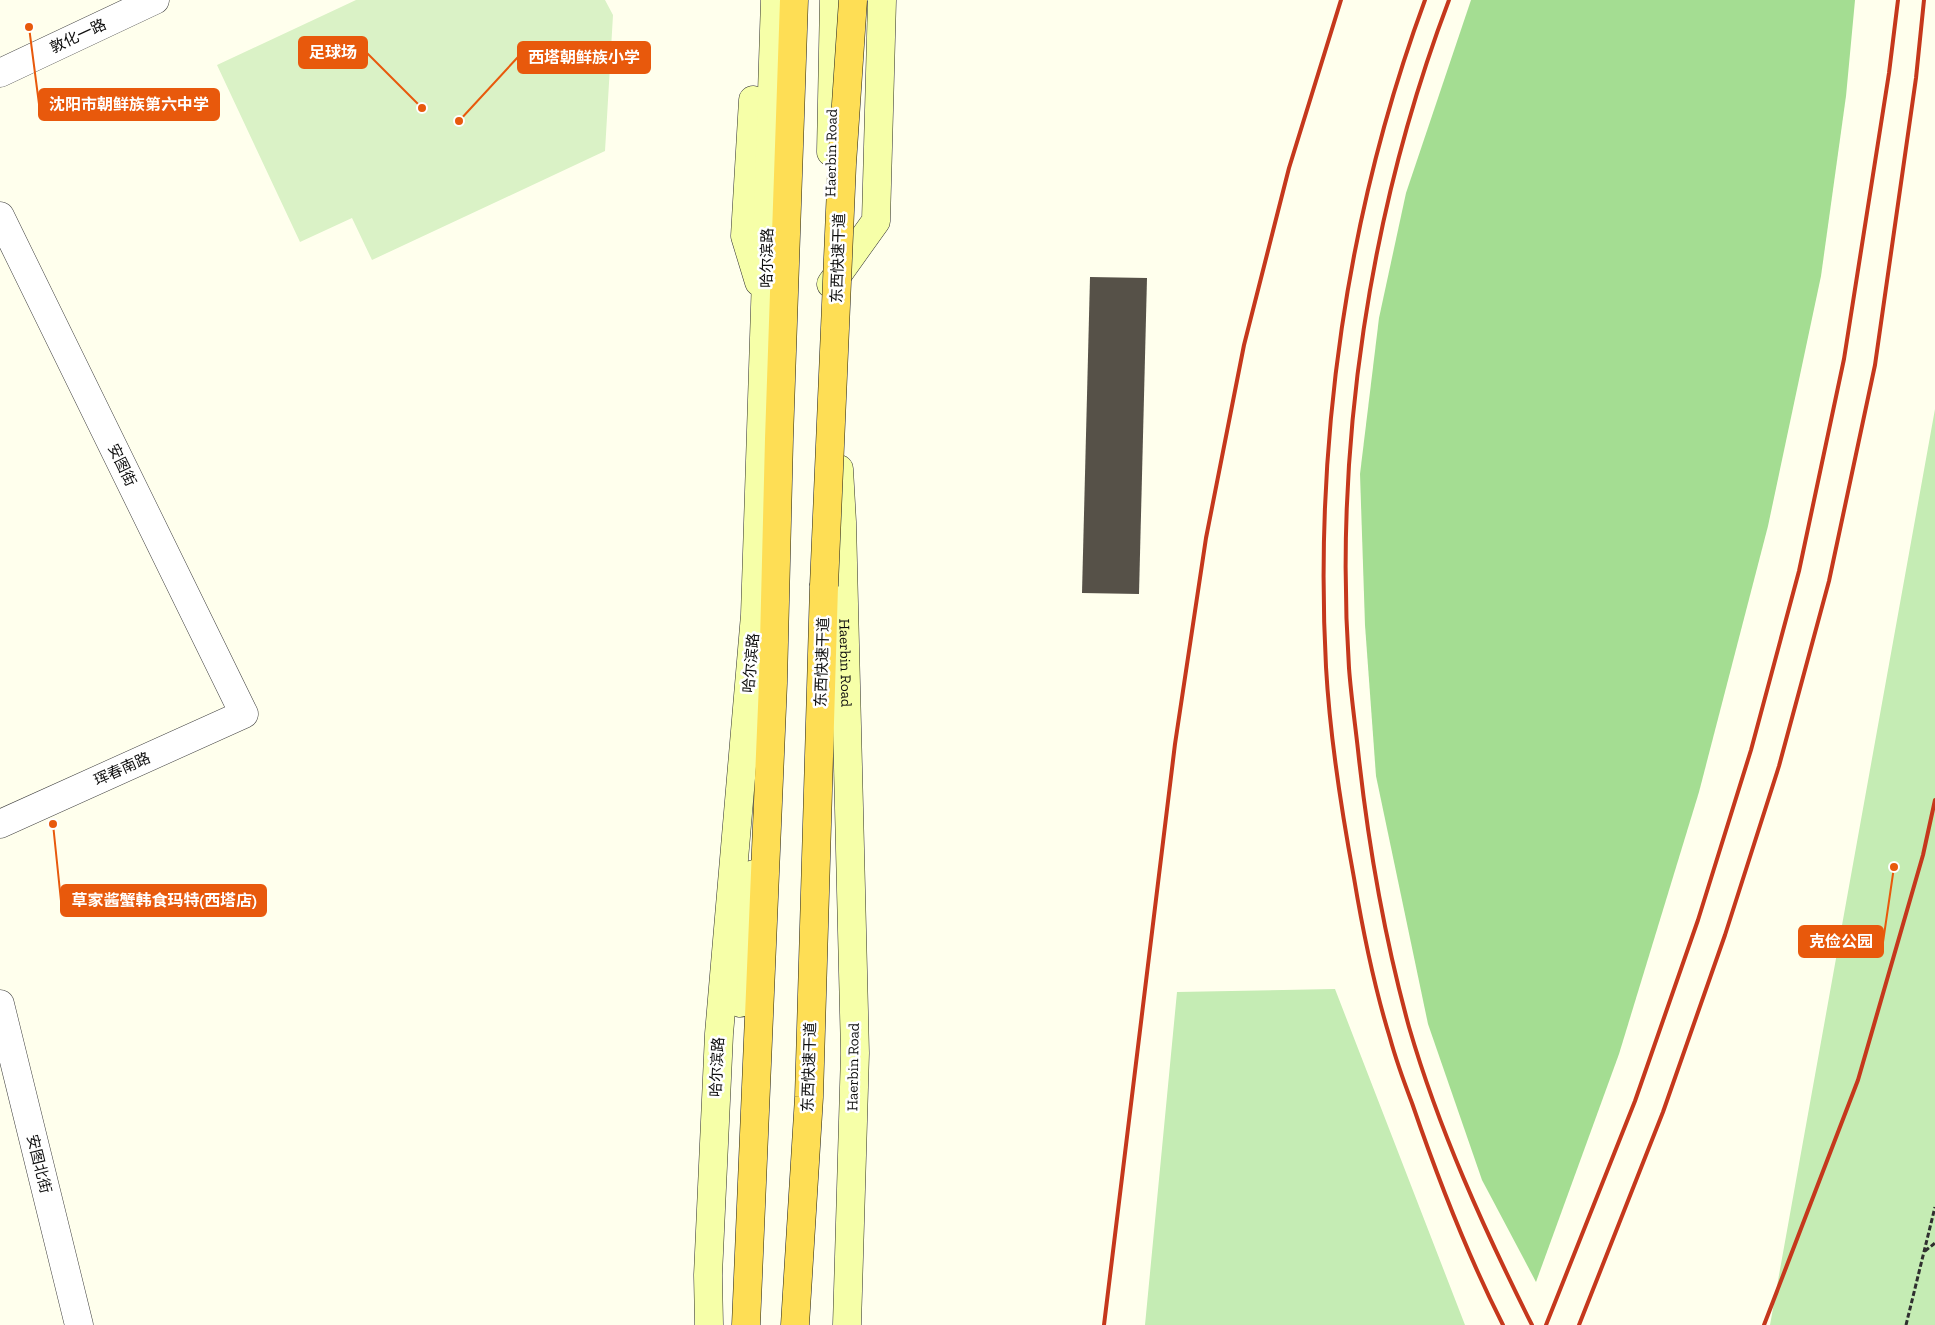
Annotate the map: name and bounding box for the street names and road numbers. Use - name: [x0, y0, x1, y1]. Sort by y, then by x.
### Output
- street label: 敦化一路: [47, 15, 109, 57]
- street label: Haerbin Road: [821, 108, 841, 197]
- street label: 东西快速干道: [827, 213, 849, 303]
- street label: 哈尔滨路: [757, 228, 777, 288]
- street label: 安图街: [104, 441, 140, 489]
- street label: 东西快速干道: [811, 617, 833, 707]
- street label: Haerbin Road: [835, 619, 856, 708]
- street label: 哈尔滨路: [739, 632, 763, 694]
- street label: 珲春南路: [91, 749, 153, 789]
- street label: 东西快速干道: [798, 1022, 820, 1112]
- street label: Haerbin Road: [843, 1022, 863, 1111]
- street label: 哈尔滨路: [706, 1037, 728, 1097]
- street label: 安图北街: [23, 1133, 55, 1195]

